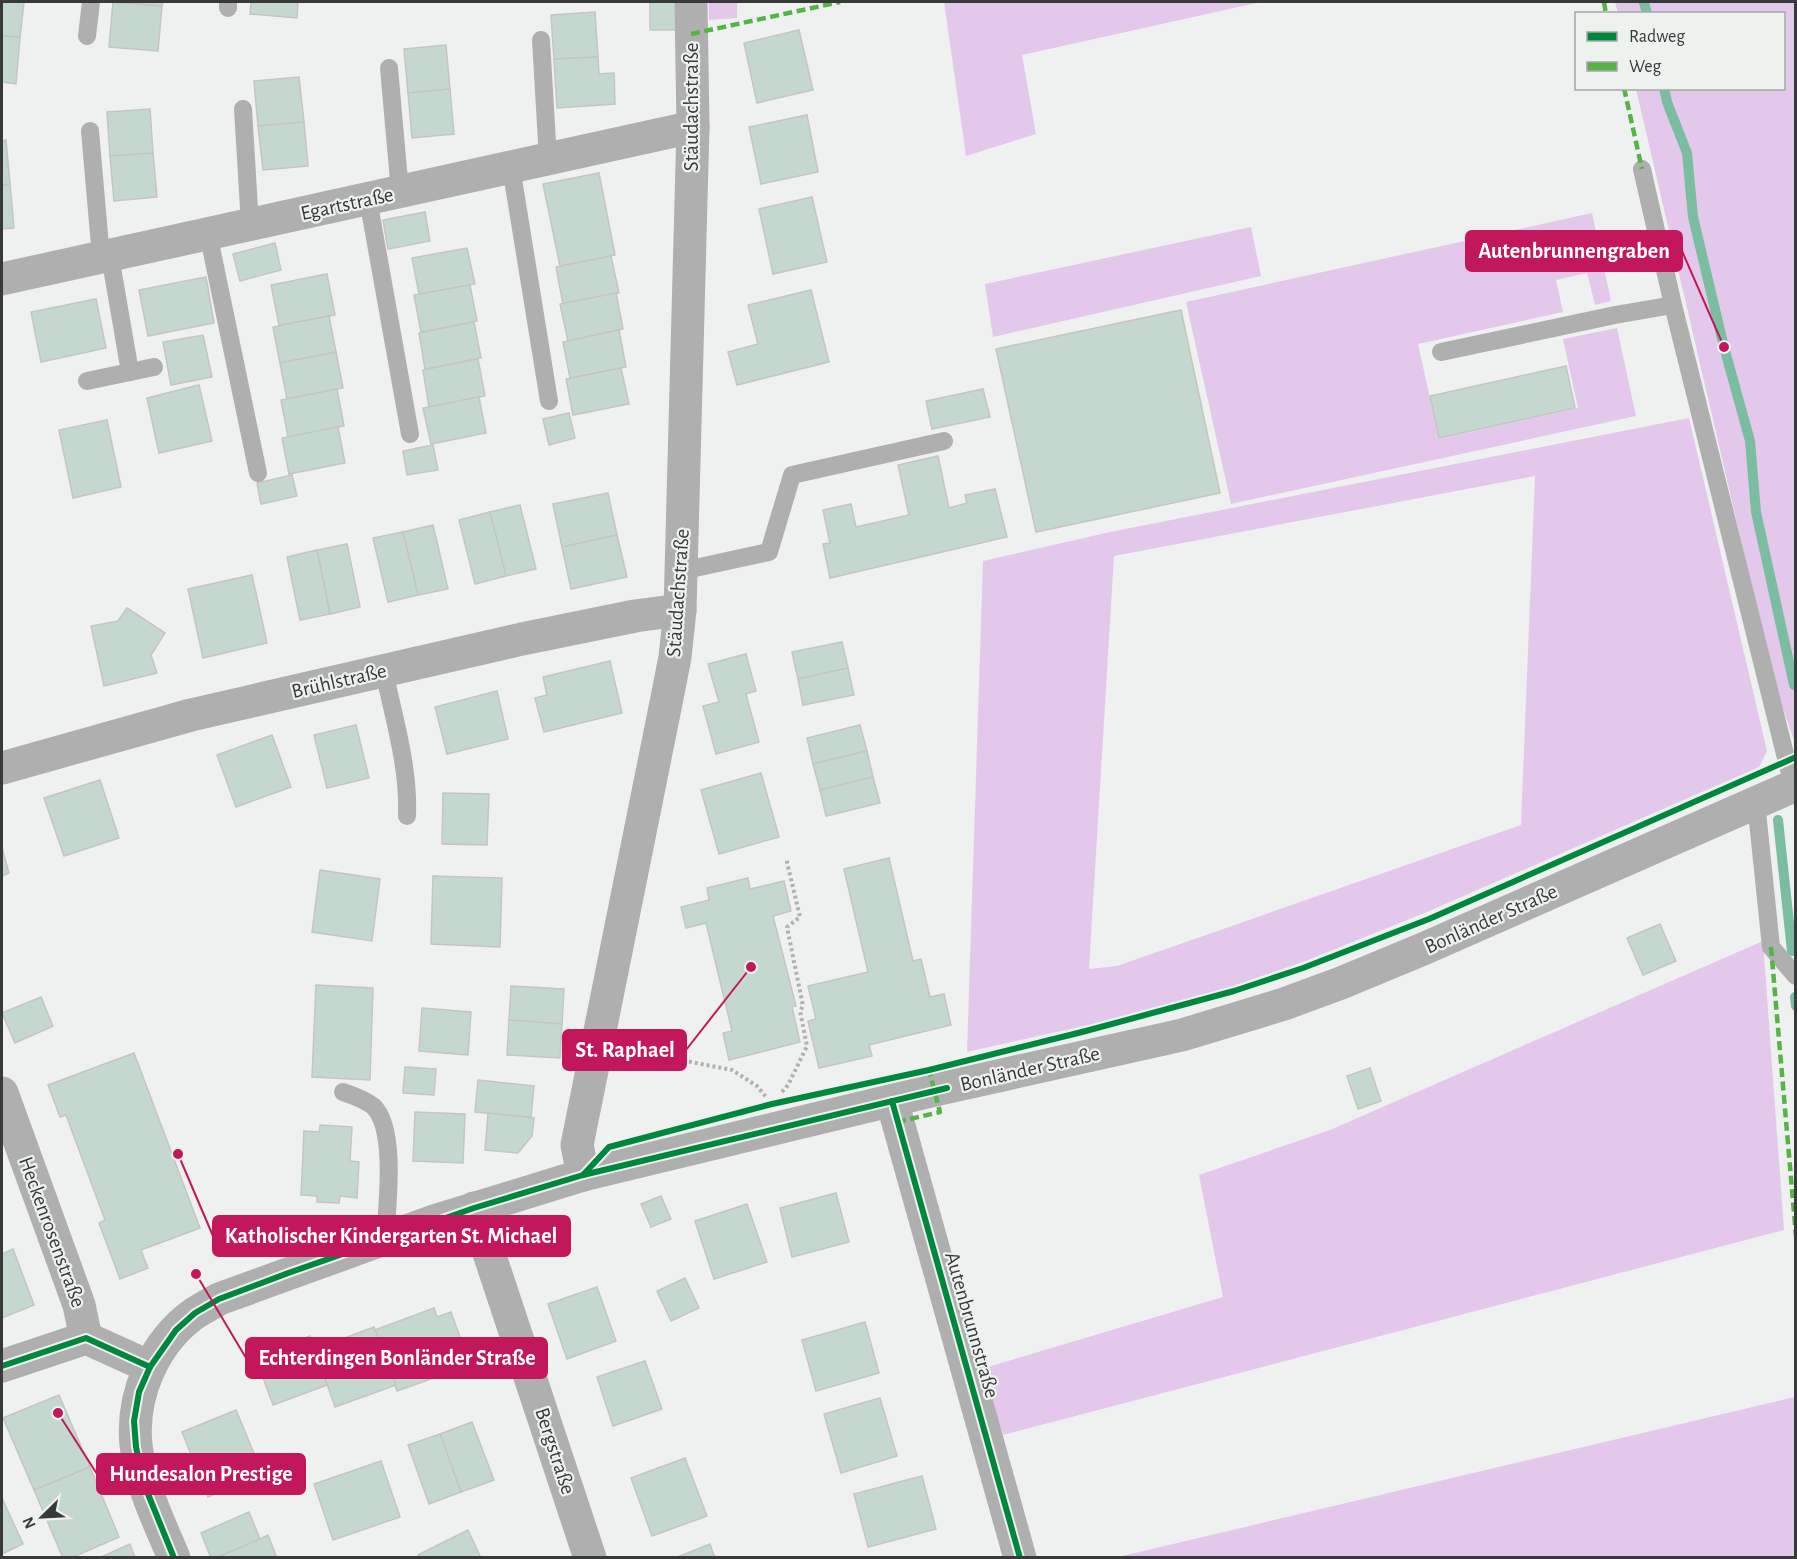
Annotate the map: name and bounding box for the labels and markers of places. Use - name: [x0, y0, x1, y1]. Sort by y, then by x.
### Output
- callout: Autenbrunnengraben: [1466, 231, 1682, 271]
- callout: St. Raphael: [563, 1030, 686, 1070]
- callout: Katholischer Kindergarten St. Michael: [213, 1216, 570, 1256]
- callout: Echterdingen Bonländer Straße: [246, 1338, 547, 1378]
- callout: Hundesalon Prestige: [97, 1454, 305, 1494]

